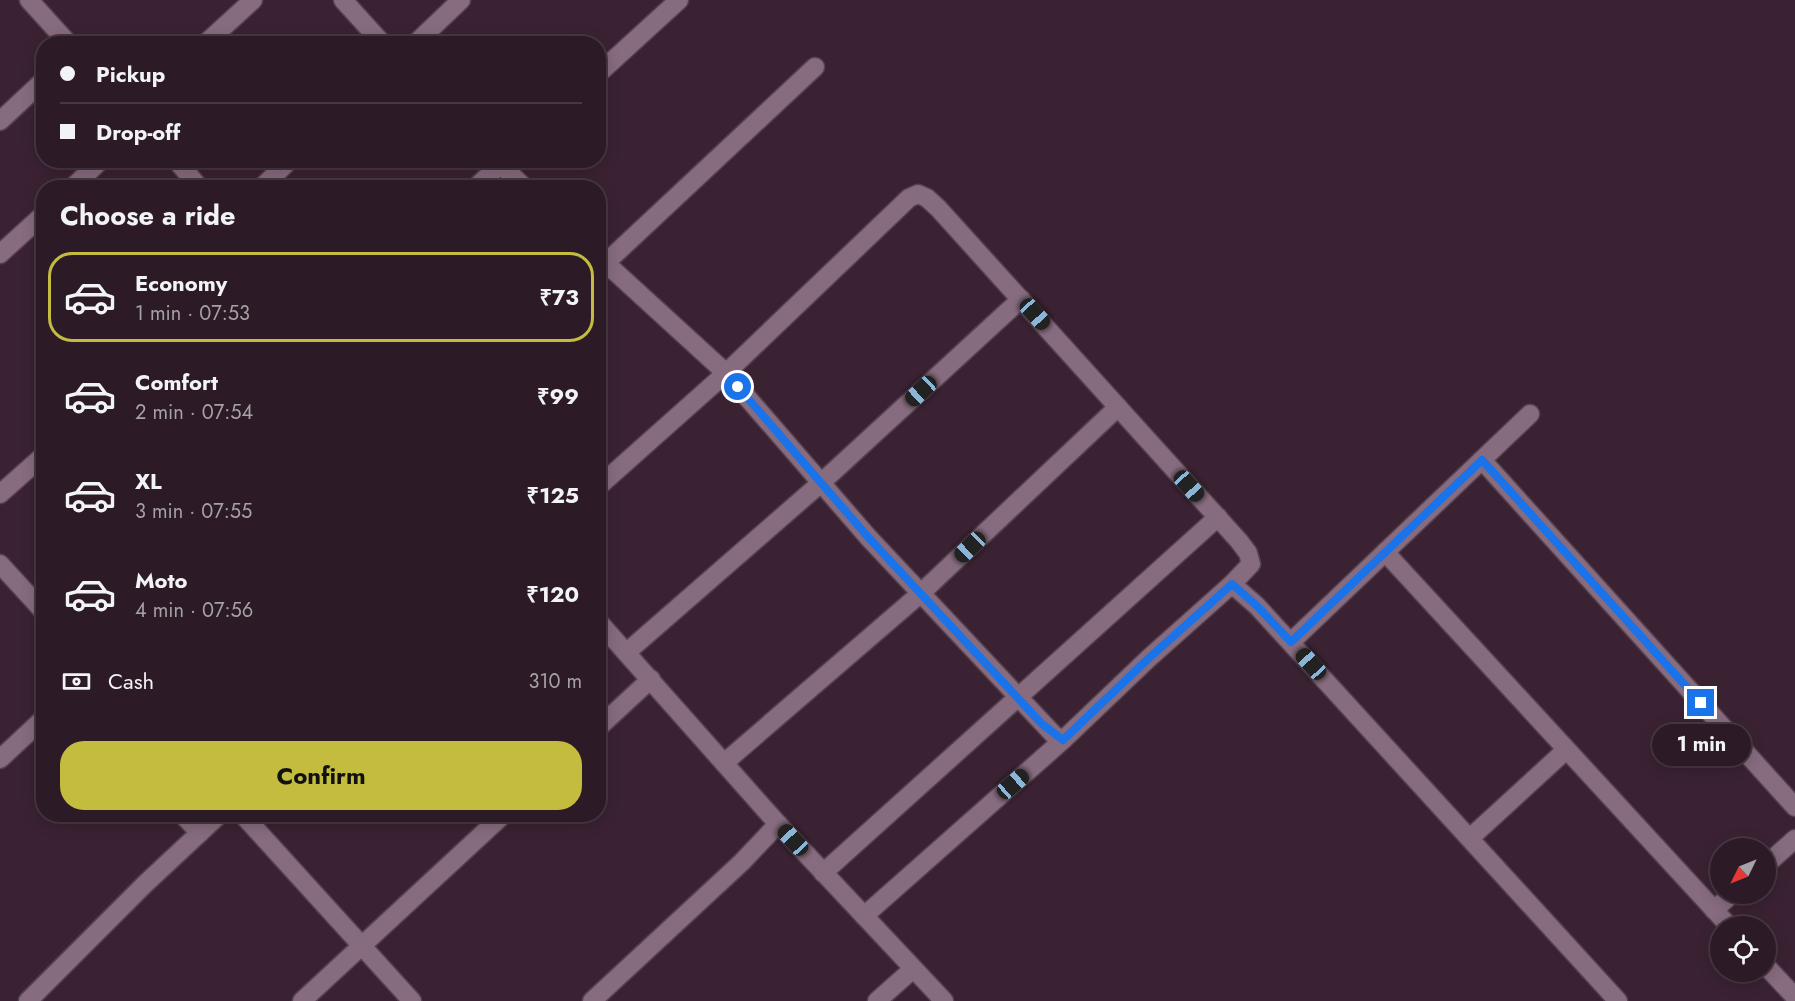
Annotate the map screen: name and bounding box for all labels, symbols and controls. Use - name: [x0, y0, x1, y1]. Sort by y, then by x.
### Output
- text: Pickup: [96, 58, 165, 90]
- text: Drop-off: [96, 116, 180, 148]
- text: Choose a ride: [60, 196, 235, 235]
- text: Economy: [135, 267, 227, 299]
- icon: car: [63, 270, 117, 324]
- text: ₹73: [539, 281, 579, 313]
- car: [1016, 295, 1054, 333]
- text: 1 min · 07:53: [135, 299, 250, 328]
- text: Comfort: [135, 366, 218, 398]
- icon: car: [63, 369, 117, 423]
- car: [902, 372, 940, 410]
- route start: [724, 373, 751, 400]
- text: ₹99: [537, 380, 579, 412]
- text: 2 min · 07:54: [135, 398, 253, 427]
- text: XL: [135, 465, 162, 497]
- car: [1170, 467, 1208, 505]
- icon: car: [63, 468, 117, 522]
- text: ₹125: [527, 479, 579, 511]
- text: 3 min · 07:55: [135, 497, 252, 526]
- car: [951, 528, 989, 566]
- text: Moto: [135, 564, 188, 596]
- icon: car: [63, 567, 117, 621]
- text: ₹120: [526, 578, 579, 610]
- text: 4 min · 07:56: [135, 596, 253, 625]
- car: [1292, 645, 1330, 683]
- icon: cash: [60, 665, 93, 698]
- text: Cash: [108, 665, 154, 697]
- text: 310 m: [528, 667, 582, 696]
- route end: [1687, 689, 1714, 716]
- callout: 1 min: [1652, 724, 1750, 766]
- text: 1 min: [1677, 730, 1726, 759]
- button: Confirm: [60, 741, 582, 810]
- car: [994, 765, 1032, 803]
- car: [774, 821, 812, 859]
- north arrow: [1710, 838, 1776, 904]
- map controls: [1710, 838, 1776, 982]
- button: locate: [1710, 916, 1776, 982]

